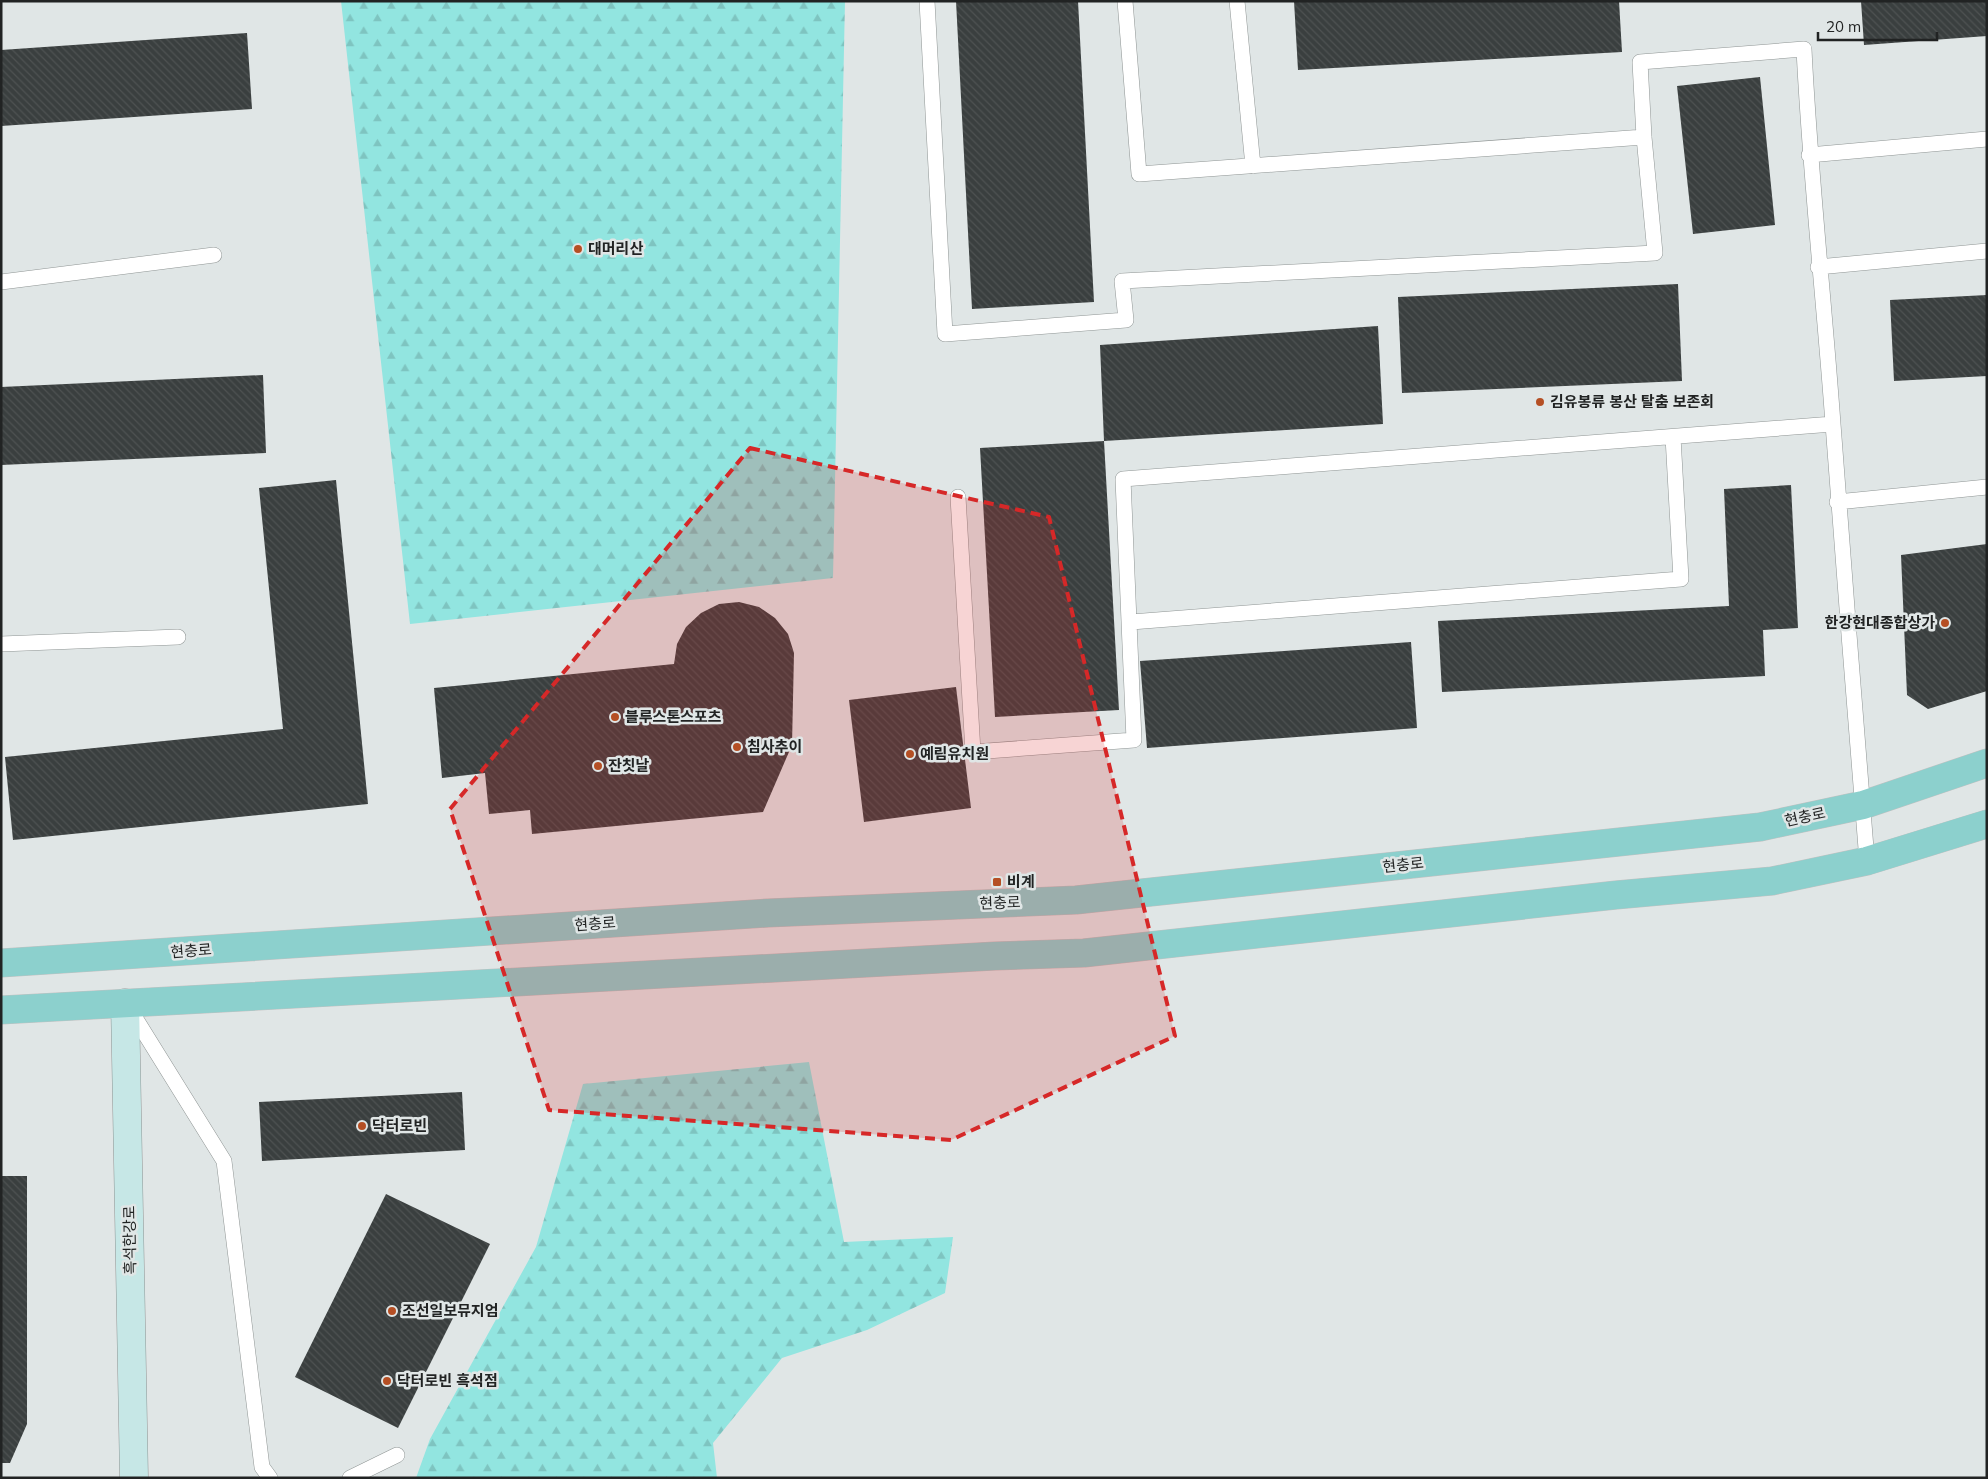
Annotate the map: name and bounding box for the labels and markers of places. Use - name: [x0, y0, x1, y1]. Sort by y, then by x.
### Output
- place label: 대머리산: [588, 239, 643, 258]
- marker: 대머리산: [572, 243, 584, 255]
- place label: 김유봉류 봉산 탈춤 보존회: [1550, 392, 1714, 411]
- marker: 김유봉류 봉산 탈춤 보존회: [1534, 396, 1546, 408]
- place label: 한강현대종합상가: [1825, 613, 1935, 632]
- marker: 한강현대종합상가: [1939, 617, 1951, 629]
- place label: 블루스톤스포츠: [625, 707, 722, 726]
- marker: 블루스톤스포츠: [609, 711, 621, 723]
- place label: 침사추이: [747, 737, 802, 756]
- marker: 침사추이: [731, 741, 743, 753]
- place label: 예림유치원: [920, 744, 989, 763]
- marker: 예림유치원: [904, 748, 916, 760]
- place label: 잔칫날: [608, 756, 650, 775]
- marker: 잔칫날: [592, 760, 604, 772]
- place label: 비계: [1007, 872, 1035, 891]
- marker: 비계: [991, 876, 1003, 888]
- place label: 닥터로빈: [372, 1116, 427, 1135]
- marker: 닥터로빈: [356, 1120, 368, 1132]
- place label: 조선일보뮤지엄: [402, 1301, 499, 1320]
- marker: 조선일보뮤지엄: [386, 1305, 398, 1317]
- place label: 닥터로빈 흑석점: [397, 1371, 498, 1390]
- marker: 닥터로빈 흑석점: [381, 1375, 393, 1387]

